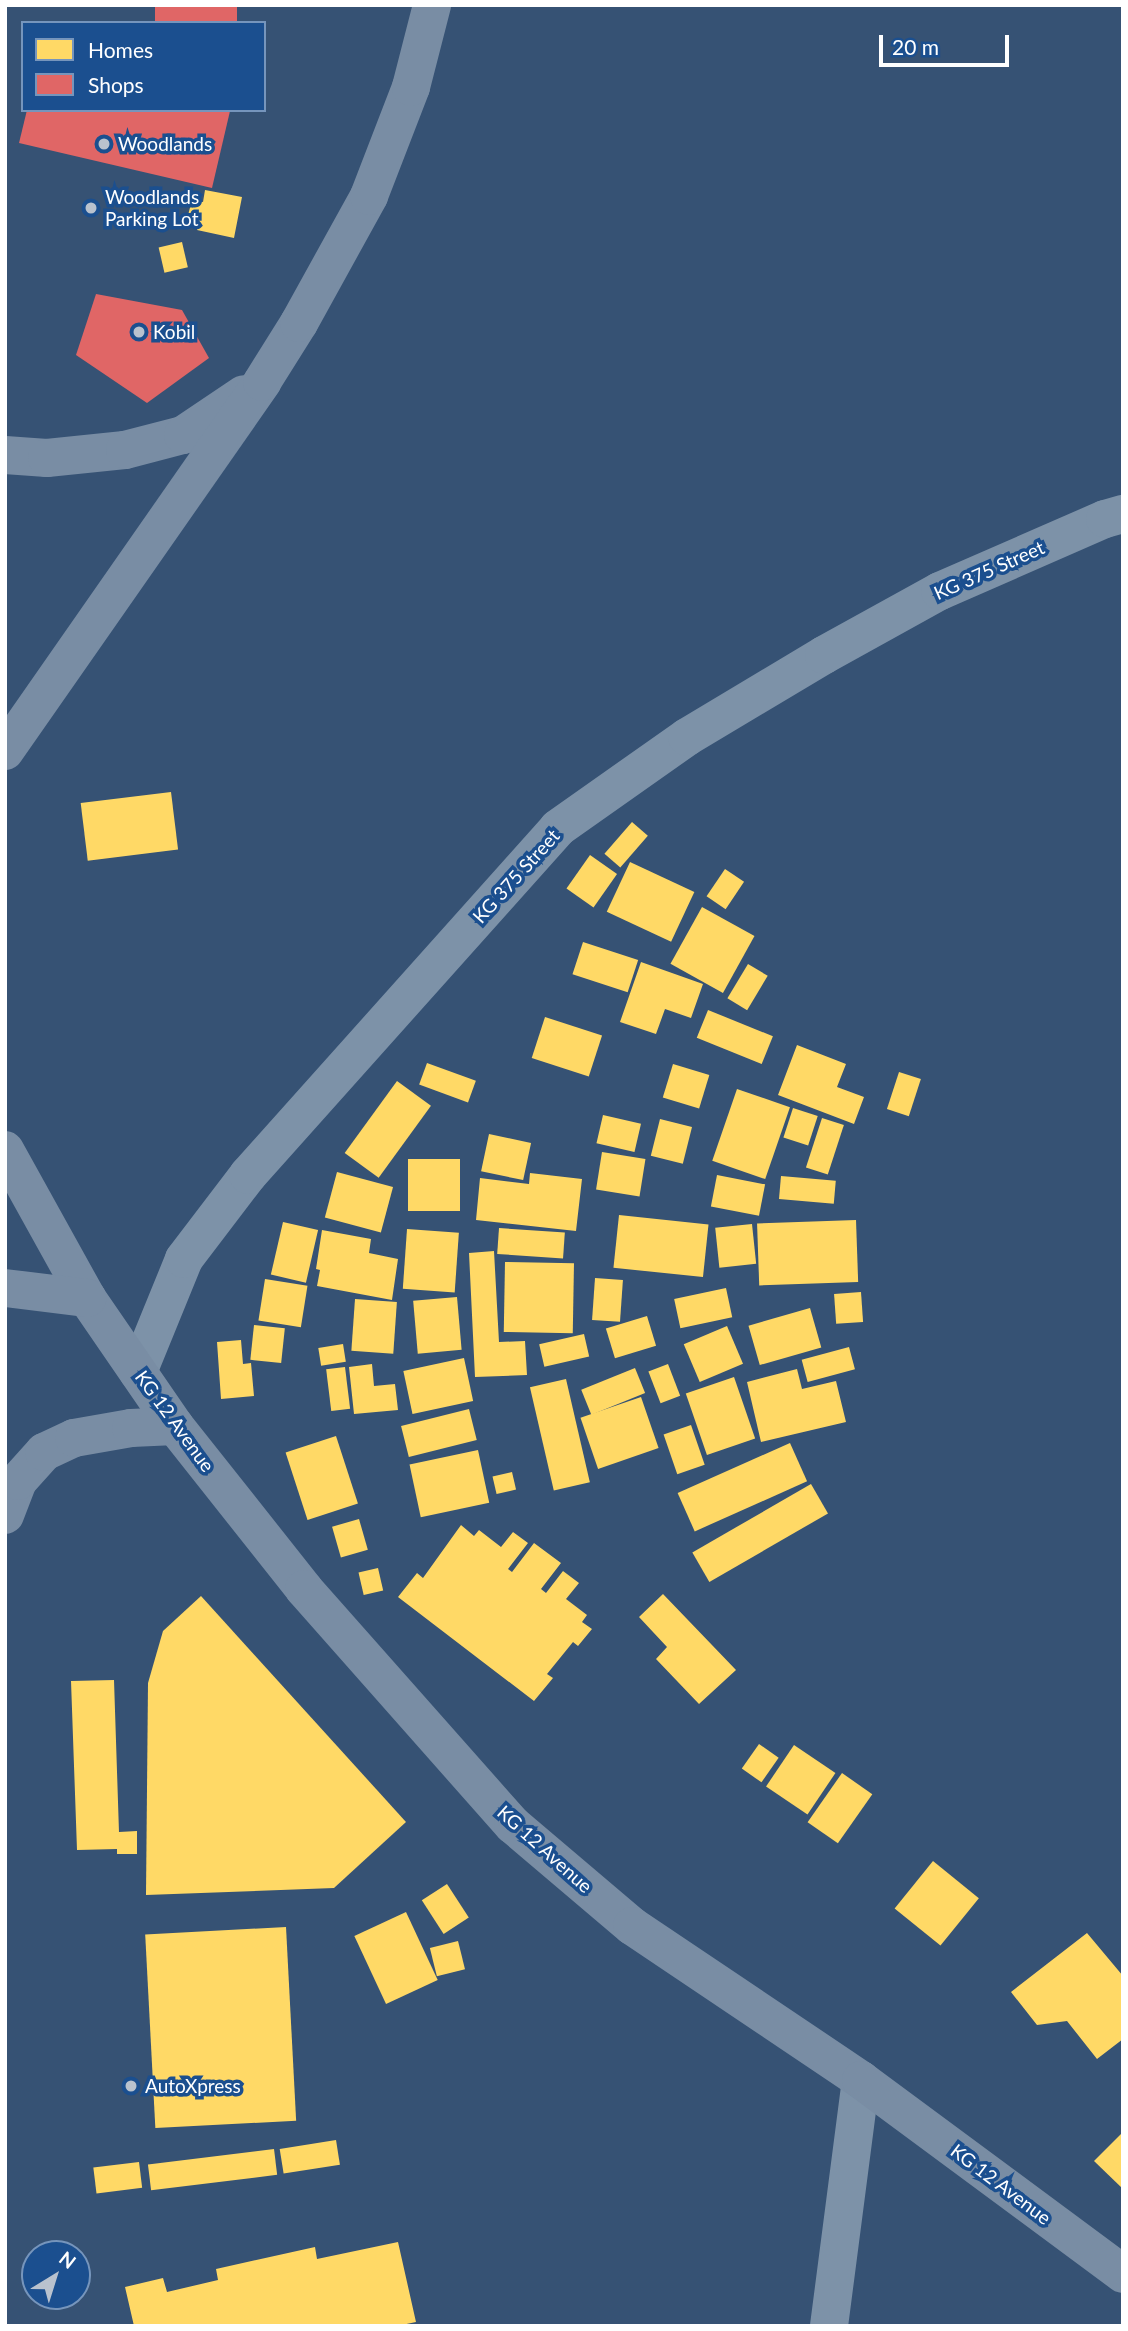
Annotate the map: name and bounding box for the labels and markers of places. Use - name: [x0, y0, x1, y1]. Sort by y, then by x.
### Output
- place label: Woodlands: [118, 133, 212, 155]
- marker: Woodlands: [96, 136, 112, 152]
- place label: Woodlands Parking Lot: [105, 186, 199, 230]
- marker: Woodlands Parking Lot: [83, 200, 99, 216]
- place label: Kobil: [153, 321, 195, 343]
- marker: Kobil: [131, 324, 147, 340]
- place label: AutoXpress: [145, 2075, 241, 2097]
- marker: AutoXpress: [123, 2078, 139, 2094]

